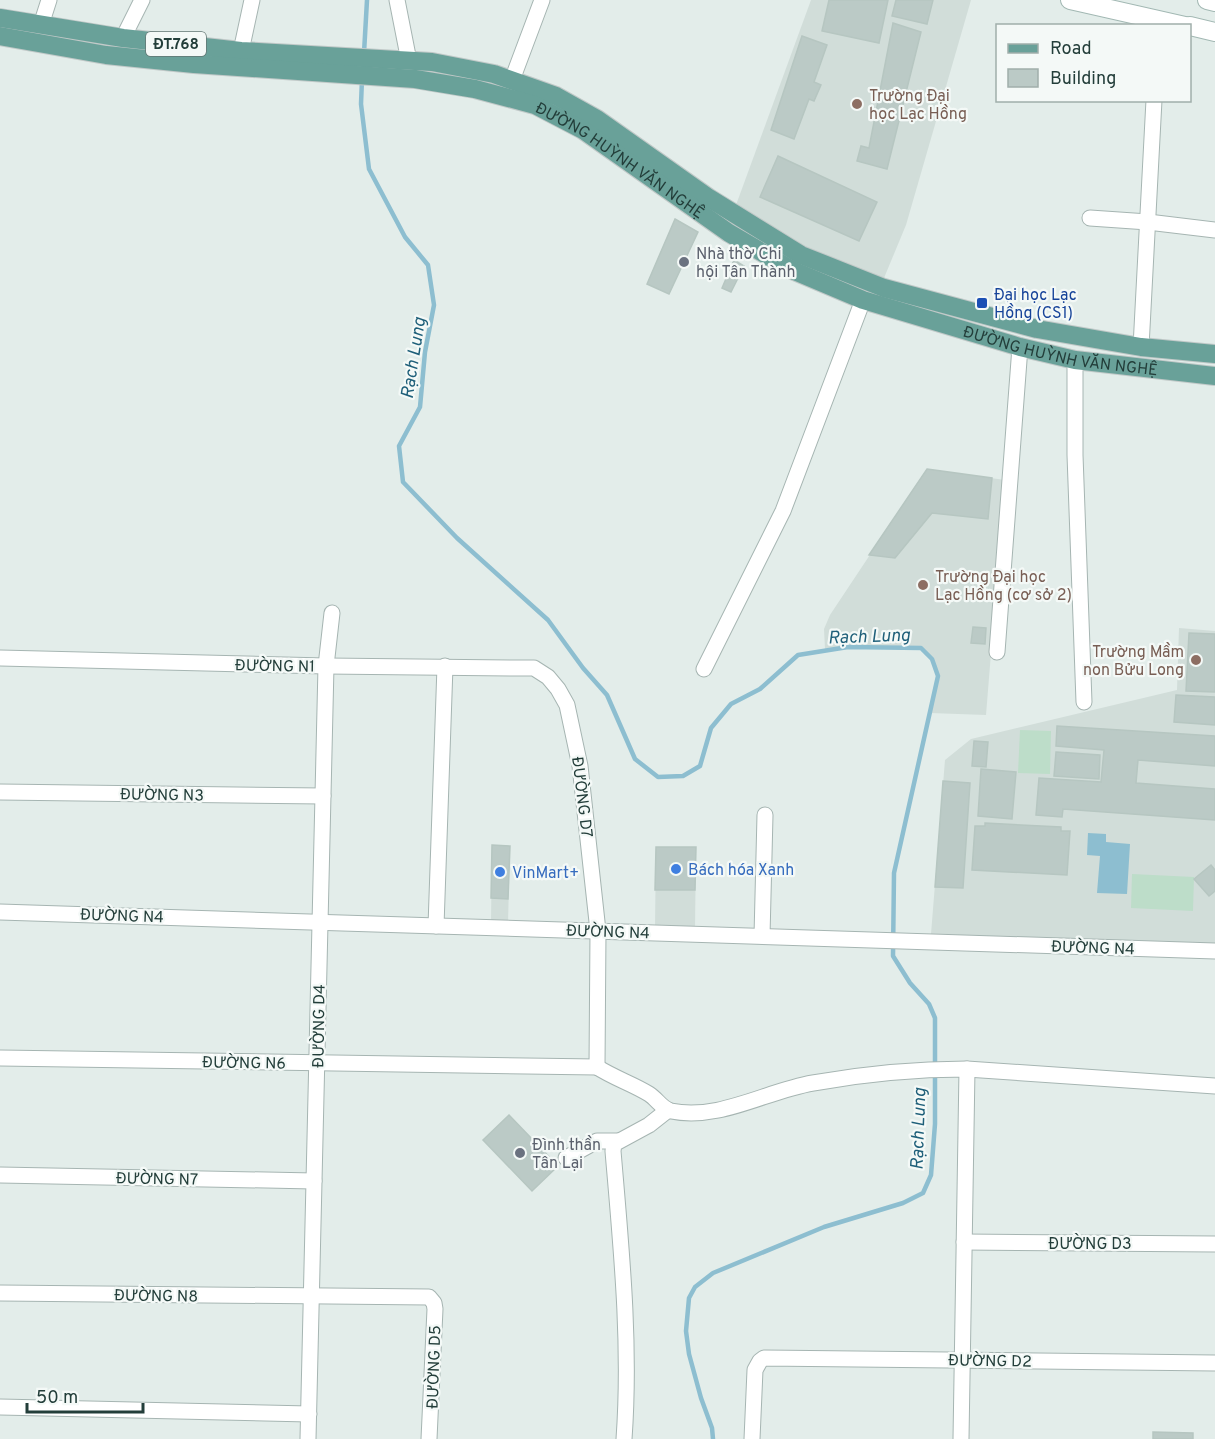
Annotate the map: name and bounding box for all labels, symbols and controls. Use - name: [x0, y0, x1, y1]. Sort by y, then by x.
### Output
- legend: [996, 24, 1191, 102]
- road number: ĐT.768: [146, 32, 206, 56]
- text: Road: [1050, 38, 1092, 61]
- text: Building: [1050, 68, 1116, 91]
- place label: Trường Đại học Lạc Hồng: [869, 87, 967, 125]
- marker: Trường Đại học Lạc Hồng: [850, 97, 864, 111]
- street label: ĐƯỜNG HUỲNH VĂN NGHỆ: [531, 99, 708, 224]
- place label: Nhà thờ Chi hội Tân Thành: [696, 245, 796, 283]
- marker: Nhà thờ Chi hội Tân Thành: [677, 255, 691, 269]
- place label: Đại học Lạc Hồng (CS1): [994, 286, 1077, 324]
- marker: Đại học Lạc Hồng (CS1): [975, 296, 989, 310]
- water label: Rạch Lung: [397, 316, 432, 401]
- street label: ĐƯỜNG HUỲNH VĂN NGHỆ: [960, 323, 1159, 381]
- place label: Trường Đại học Lạc Hồng (cơ sở 2): [935, 568, 1072, 606]
- marker: Trường Đại học Lạc Hồng (cơ sở 2): [916, 578, 930, 592]
- water label: Rạch Lung: [828, 625, 911, 650]
- place label: Trường Mầm non Bửu Long: [1083, 642, 1184, 681]
- marker: Trường Mầm non Bửu Long: [1189, 653, 1203, 667]
- street label: ĐƯỜNG N1: [235, 654, 315, 678]
- street label: ĐƯỜNG D7: [566, 755, 598, 839]
- street label: ĐƯỜNG N3: [120, 783, 204, 807]
- place label: Bách hóa Xanh: [688, 861, 794, 881]
- marker: Bách hóa Xanh: [669, 862, 683, 876]
- place label: VinMart+: [512, 864, 579, 884]
- marker: VinMart+: [493, 865, 507, 879]
- street label: ĐƯỜNG N4: [80, 904, 164, 928]
- street label: ĐƯỜNG N4: [566, 920, 650, 944]
- street label: ĐƯỜNG N4: [1051, 936, 1135, 960]
- street label: ĐƯỜNG D4: [307, 984, 331, 1068]
- street label: ĐƯỜNG N6: [202, 1051, 286, 1075]
- water label: Rạch Lung: [907, 1087, 932, 1171]
- place label: Đình thần Tân Lại: [532, 1135, 601, 1174]
- marker: Đình thần Tân Lại: [513, 1146, 527, 1160]
- street label: ĐƯỜNG N7: [116, 1167, 198, 1191]
- street label: ĐƯỜNG D3: [1048, 1233, 1132, 1255]
- street label: ĐƯỜNG N8: [114, 1284, 198, 1308]
- street label: ĐƯỜNG D5: [422, 1325, 446, 1409]
- street label: ĐƯỜNG D2: [948, 1349, 1032, 1373]
- scale bar: [27, 1376, 142, 1414]
- text: 50 m: [36, 1387, 78, 1410]

